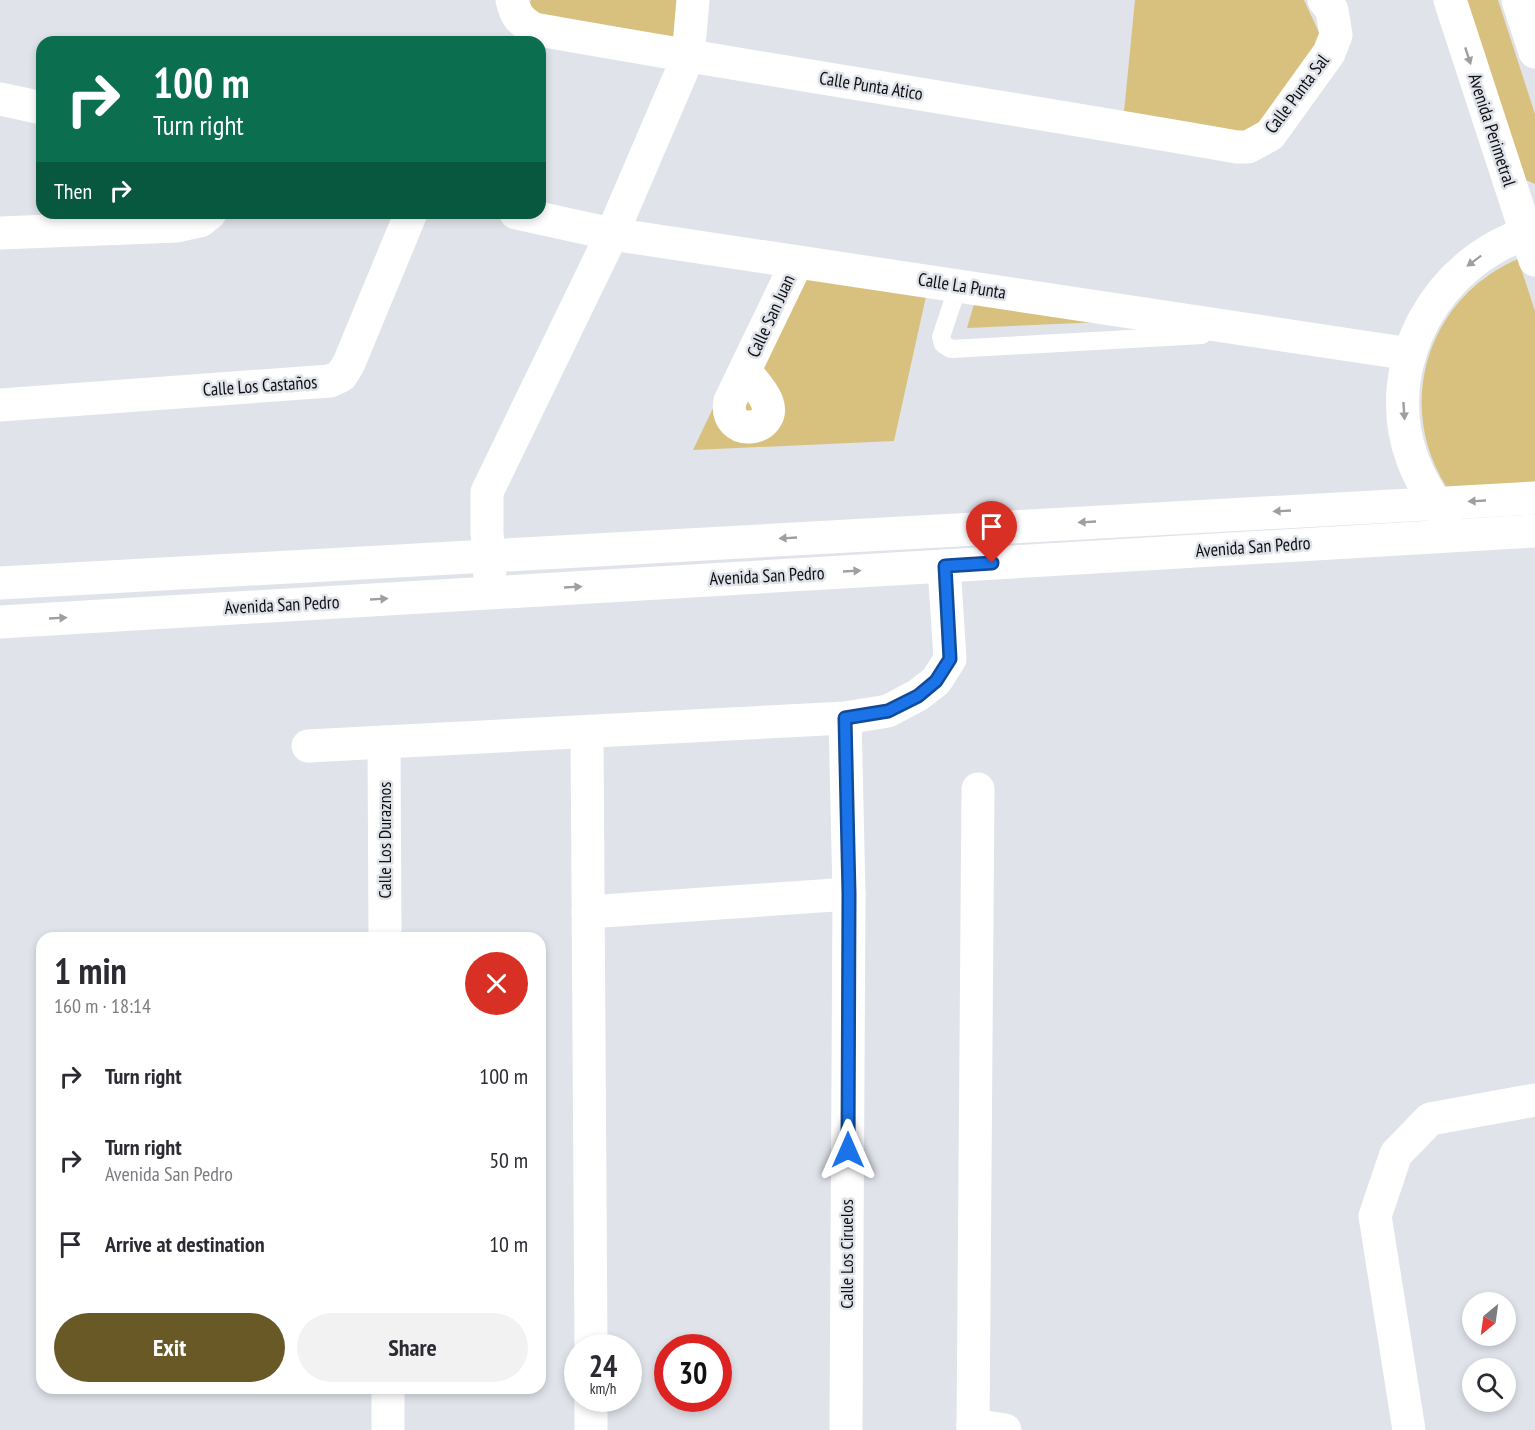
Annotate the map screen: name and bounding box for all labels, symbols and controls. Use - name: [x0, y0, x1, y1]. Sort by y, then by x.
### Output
- one-way arrow: [1463, 47, 1473, 65]
- street label: Calle Punta Sal: [1259, 49, 1334, 138]
- text: 100 m: [153, 55, 250, 110]
- icon: right: [54, 60, 132, 138]
- street label: Calle Punta Atico: [818, 66, 925, 105]
- street label: Avenida Perimetral: [1463, 71, 1522, 190]
- text: Turn right: [153, 108, 244, 142]
- icon: right: [104, 174, 137, 207]
- text: Then: [54, 177, 92, 205]
- one-way arrow: [1466, 255, 1482, 267]
- street label: Calle La Punta: [917, 267, 1008, 304]
- street label: Calle San Juan: [741, 271, 800, 361]
- street label: Calle Los Castaños: [202, 370, 318, 401]
- one-way arrow: [1399, 402, 1409, 421]
- one-way arrow: [1467, 496, 1486, 505]
- pin: [966, 501, 1017, 563]
- one-way arrow: [1272, 507, 1291, 516]
- icon: arrive: [975, 510, 1008, 543]
- one-way arrow: [1078, 517, 1097, 526]
- street label: Avenida San Pedro: [1195, 531, 1311, 562]
- one-way arrow: [778, 534, 797, 543]
- street label: Avenida San Pedro: [709, 561, 825, 590]
- one-way arrow: [843, 567, 862, 576]
- one-way arrow: [564, 583, 583, 592]
- street label: Avenida San Pedro: [224, 590, 340, 619]
- one-way arrow: [369, 594, 388, 603]
- one-way arrow: [49, 614, 68, 623]
- street label: Calle Los Duraznos: [373, 782, 396, 898]
- text: 1 min: [54, 947, 127, 994]
- button: close: [465, 952, 528, 1015]
- text: 160 m · 18:14: [54, 993, 151, 1019]
- icon: right: [54, 1060, 87, 1093]
- text: Turn right: [105, 1062, 182, 1090]
- text: 100 m: [479, 1062, 528, 1090]
- position arrow: [816, 1118, 880, 1182]
- text: Turn right: [105, 1133, 182, 1161]
- icon: right: [54, 1144, 87, 1177]
- text: 50 m: [489, 1146, 528, 1174]
- text: Avenida San Pedro: [105, 1161, 233, 1187]
- street label: Calle Los Ciruelos: [835, 1199, 858, 1309]
- icon: arrive: [54, 1228, 87, 1261]
- text: Arrive at destination: [105, 1230, 265, 1258]
- text: 10 m: [489, 1230, 528, 1258]
- north arrow: [1462, 1292, 1516, 1346]
- map controls: [1462, 1292, 1516, 1412]
- button: Exit: [54, 1313, 285, 1382]
- button: Share: [297, 1313, 528, 1382]
- speed limit sign: 30: [654, 1334, 732, 1412]
- text: 24: [589, 1346, 617, 1385]
- button: search: [1462, 1358, 1516, 1412]
- text: km/h: [590, 1379, 616, 1398]

